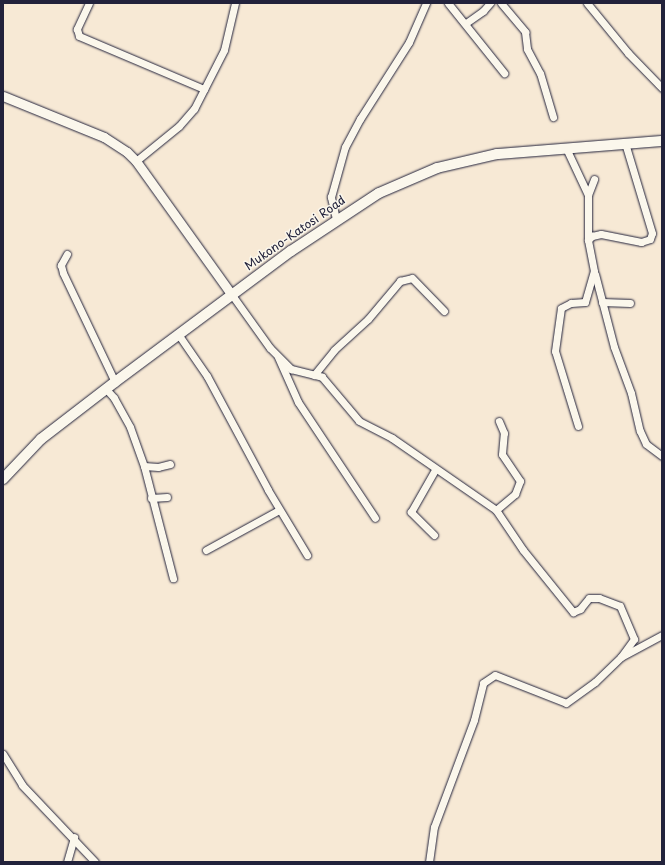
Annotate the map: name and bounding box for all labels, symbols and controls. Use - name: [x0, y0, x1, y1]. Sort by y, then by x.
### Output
- street label: Mukono-Katosi Road: [242, 193, 348, 273]

